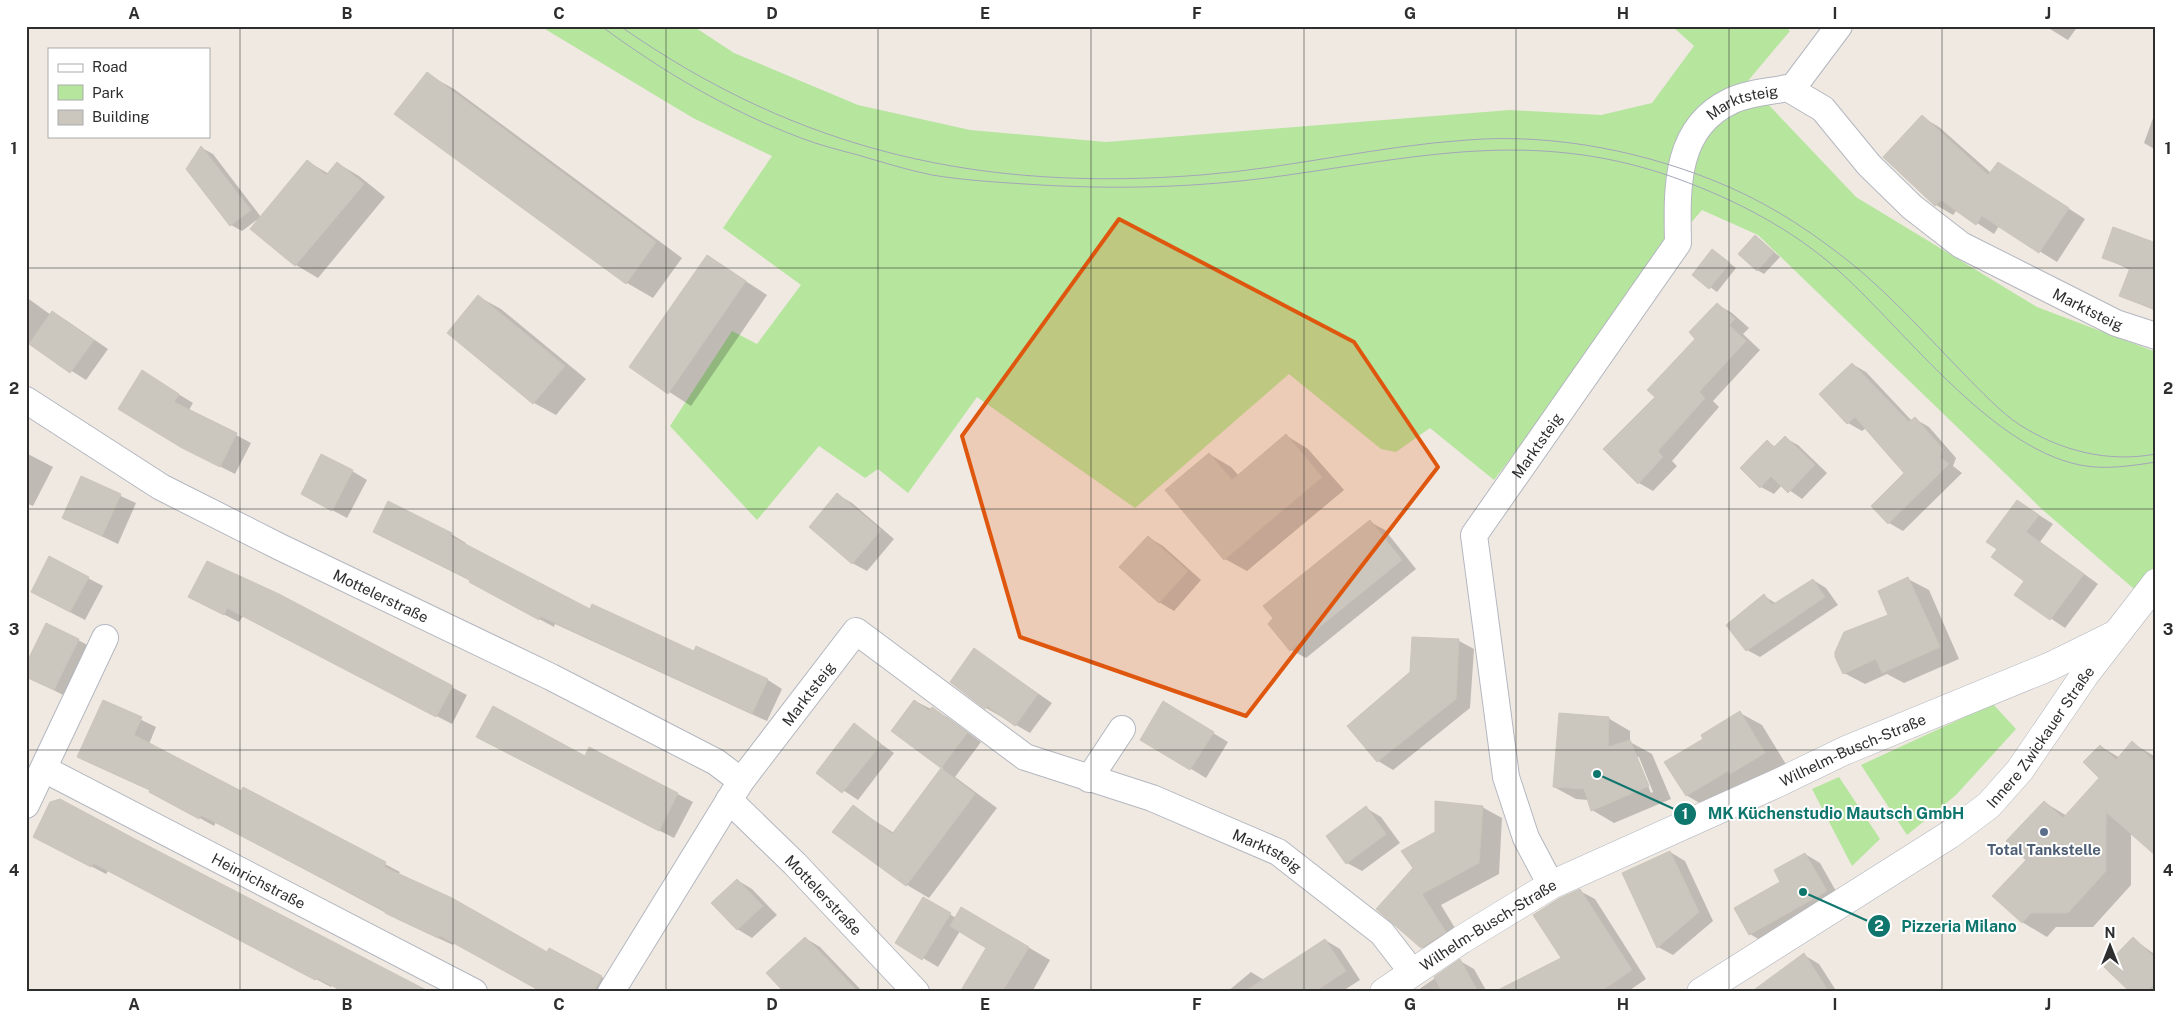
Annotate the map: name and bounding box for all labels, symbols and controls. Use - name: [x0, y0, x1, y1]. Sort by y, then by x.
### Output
- text: A: [128, 4, 140, 23]
- text: B: [342, 4, 353, 23]
- text: C: [553, 4, 565, 23]
- text: D: [766, 4, 778, 23]
- text: E: [980, 4, 990, 23]
- text: F: [1192, 4, 1202, 23]
- text: G: [1404, 4, 1416, 23]
- text: H: [1617, 4, 1629, 23]
- text: I: [1833, 4, 1837, 23]
- text: J: [2045, 4, 2051, 23]
- legend: [48, 48, 210, 138]
- text: Road: [92, 58, 128, 75]
- street label: Marktsteig: [1703, 81, 1779, 123]
- text: Park: [92, 84, 124, 101]
- text: Building: [92, 108, 150, 125]
- text: 1: [11, 139, 17, 158]
- text: 1: [2165, 139, 2171, 158]
- street label: Marktsteig: [2050, 284, 2125, 333]
- text: 2: [9, 379, 19, 398]
- text: 2: [2163, 379, 2173, 398]
- street label: Marktsteig: [1508, 409, 1565, 481]
- street label: Mottelerstraße: [331, 565, 431, 626]
- text: 3: [9, 620, 19, 639]
- text: 3: [2163, 620, 2173, 639]
- street label: Marktsteig: [778, 658, 838, 729]
- street label: Innere Zwickauer Straße: [1983, 663, 2097, 811]
- street label: Wilhelm-Busch-Straße: [1777, 710, 1928, 789]
- callout: MK Küchenstudio Mautsch GmbH: [1673, 798, 1974, 829]
- text: MK Küchenstudio Mautsch GmbH: [1708, 804, 1964, 823]
- text: 1: [1682, 805, 1688, 822]
- street label: Marktsteig: [1230, 825, 1305, 876]
- marker: Total Tankstelle: [2038, 826, 2050, 838]
- place label: Total Tankstelle: [1987, 841, 2101, 858]
- street label: Heinrichstraße: [209, 849, 309, 912]
- street label: Mottelerstraße: [782, 851, 866, 938]
- text: 4: [9, 861, 20, 880]
- text: 4: [2163, 861, 2174, 880]
- street label: Wilhelm-Busch-Straße: [1416, 875, 1559, 974]
- callout: Pizzeria Milano: [1866, 911, 2027, 942]
- text: 2: [1874, 917, 1884, 934]
- text: Pizzeria Milano: [1901, 917, 2017, 936]
- north arrow: [2084, 920, 2134, 970]
- text: N: [2105, 925, 2115, 941]
- text: A: [128, 995, 140, 1014]
- text: B: [342, 995, 353, 1014]
- text: C: [553, 995, 565, 1014]
- text: D: [766, 995, 778, 1014]
- text: E: [980, 995, 990, 1014]
- text: F: [1192, 995, 1202, 1014]
- text: G: [1404, 995, 1416, 1014]
- text: H: [1617, 995, 1629, 1014]
- text: I: [1833, 995, 1837, 1014]
- text: J: [2045, 995, 2051, 1014]

